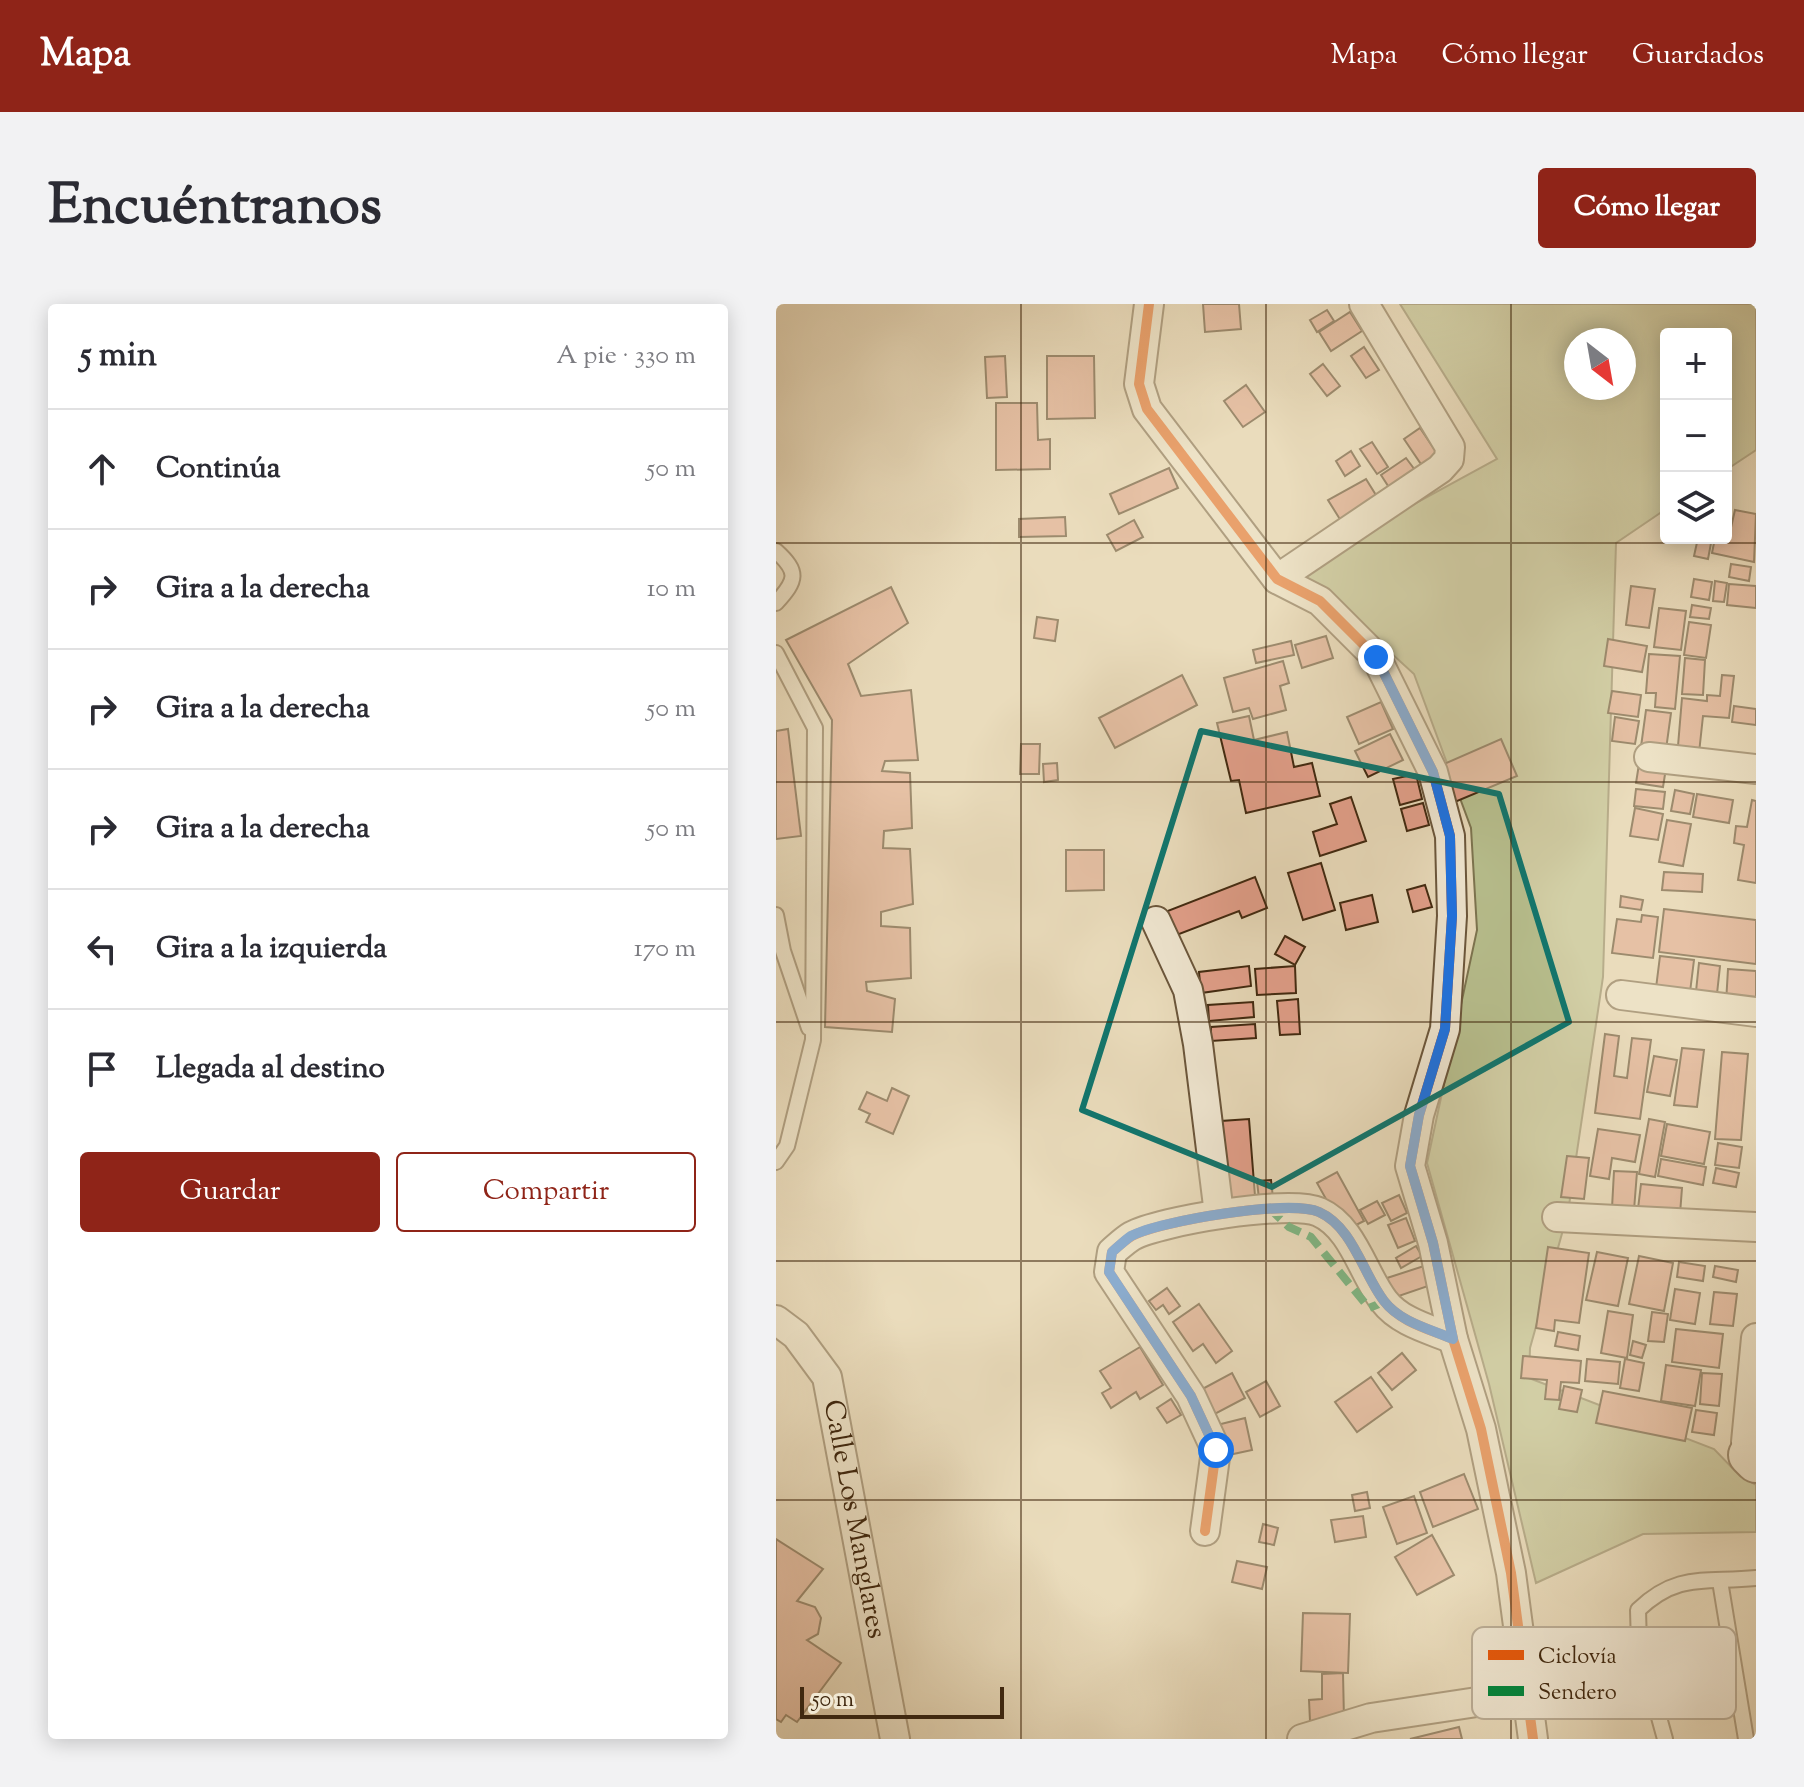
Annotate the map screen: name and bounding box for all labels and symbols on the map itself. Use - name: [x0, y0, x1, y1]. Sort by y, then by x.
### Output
- north arrow: [1564, 328, 1636, 400]
- route end: [1358, 639, 1394, 675]
- street label: Calle Los Manglares: [812, 1397, 896, 1642]
- route start: [1198, 1432, 1234, 1468]
- legend: [1472, 1627, 1736, 1719]
- text: Ciclovía: [1538, 1642, 1617, 1674]
- text: Sendero: [1538, 1678, 1617, 1710]
- scale bar: [800, 1683, 1004, 1719]

